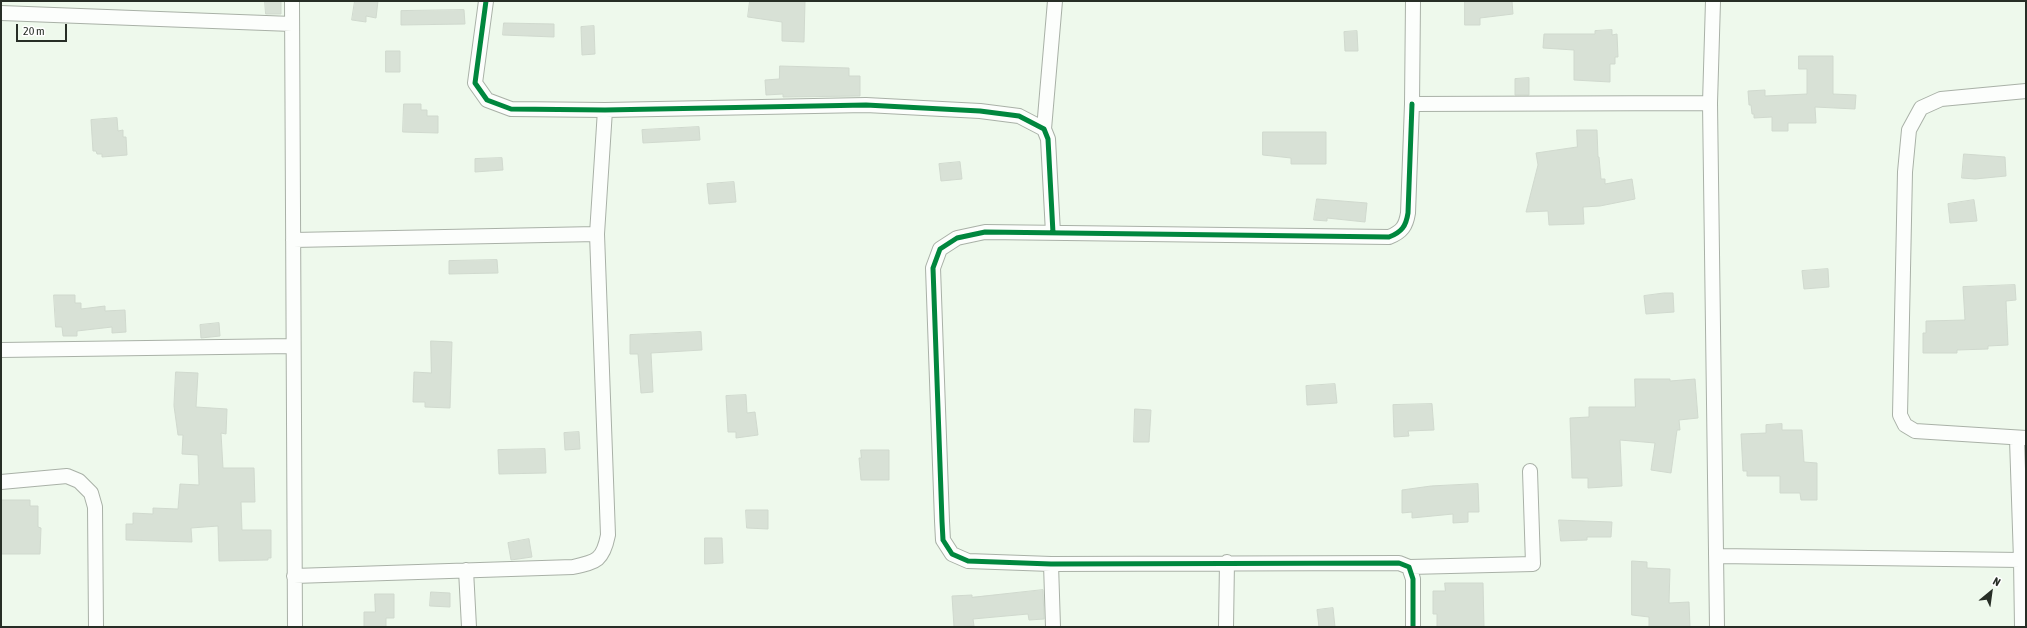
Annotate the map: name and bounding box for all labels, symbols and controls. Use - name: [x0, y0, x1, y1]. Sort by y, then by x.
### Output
- scale bar: [18, 16, 69, 42]
- text: 20 m: [23, 24, 45, 38]
- north arrow: [1971, 572, 2011, 612]
- text: N: [1991, 575, 2003, 588]

